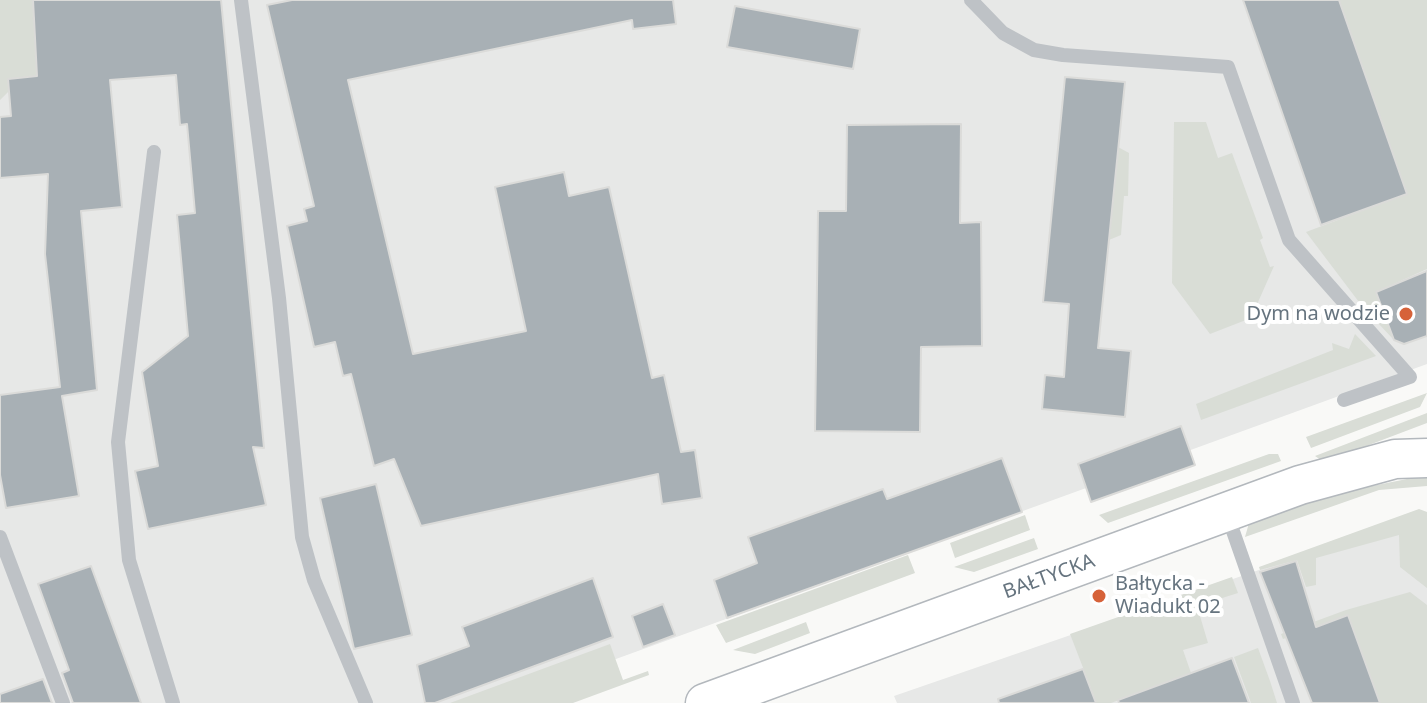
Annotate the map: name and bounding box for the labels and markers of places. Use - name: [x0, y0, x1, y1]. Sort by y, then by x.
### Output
- place label: Dym na wodzie: [1247, 302, 1390, 326]
- marker: Dym na wodzie: [1397, 305, 1415, 323]
- place label: Bałtycka - Wiadukt 02: [1115, 572, 1221, 619]
- marker: Bałtycka - Wiadukt 02: [1090, 587, 1108, 605]

